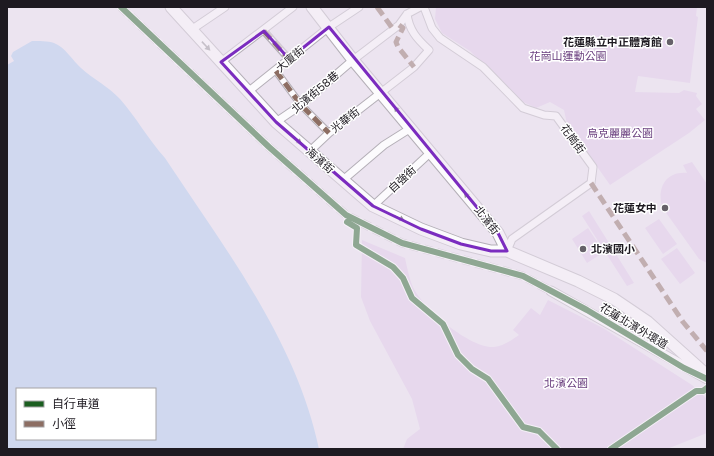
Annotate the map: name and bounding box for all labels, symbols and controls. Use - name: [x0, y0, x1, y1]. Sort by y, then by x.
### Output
- place label: 花蓮縣立中正體育館: [563, 34, 662, 50]
- marker: 花蓮縣立中正體育館: [665, 37, 675, 47]
- one-way arrow: [201, 41, 211, 51]
- street label: 大廈街: [272, 42, 308, 76]
- park label: 花崗山運動公園: [530, 48, 607, 64]
- street label: 北濱街58巷: [288, 67, 342, 117]
- street label: 光華街: [327, 104, 363, 136]
- one-way arrow: [393, 106, 402, 117]
- street label: 花崗街: [557, 121, 589, 157]
- park label: 烏克麗麗公園: [587, 125, 653, 141]
- one-way arrow: [291, 135, 302, 144]
- street label: 海濱街: [302, 143, 338, 177]
- street label: 自強街: [384, 162, 420, 196]
- one-way arrow: [464, 191, 473, 202]
- place label: 花蓮女中: [613, 200, 657, 216]
- street label: 北濱街: [471, 202, 503, 238]
- marker: 花蓮女中: [660, 203, 670, 213]
- one-way arrow: [393, 215, 405, 221]
- place label: 北濱國小: [591, 241, 635, 257]
- marker: 北濱國小: [578, 244, 588, 254]
- street label: 花蓮北濱外環道: [597, 299, 671, 353]
- park label: 北濱公園: [544, 375, 588, 391]
- legend: [16, 388, 156, 440]
- text: 自行車道: [52, 395, 100, 412]
- text: 小徑: [52, 415, 76, 432]

